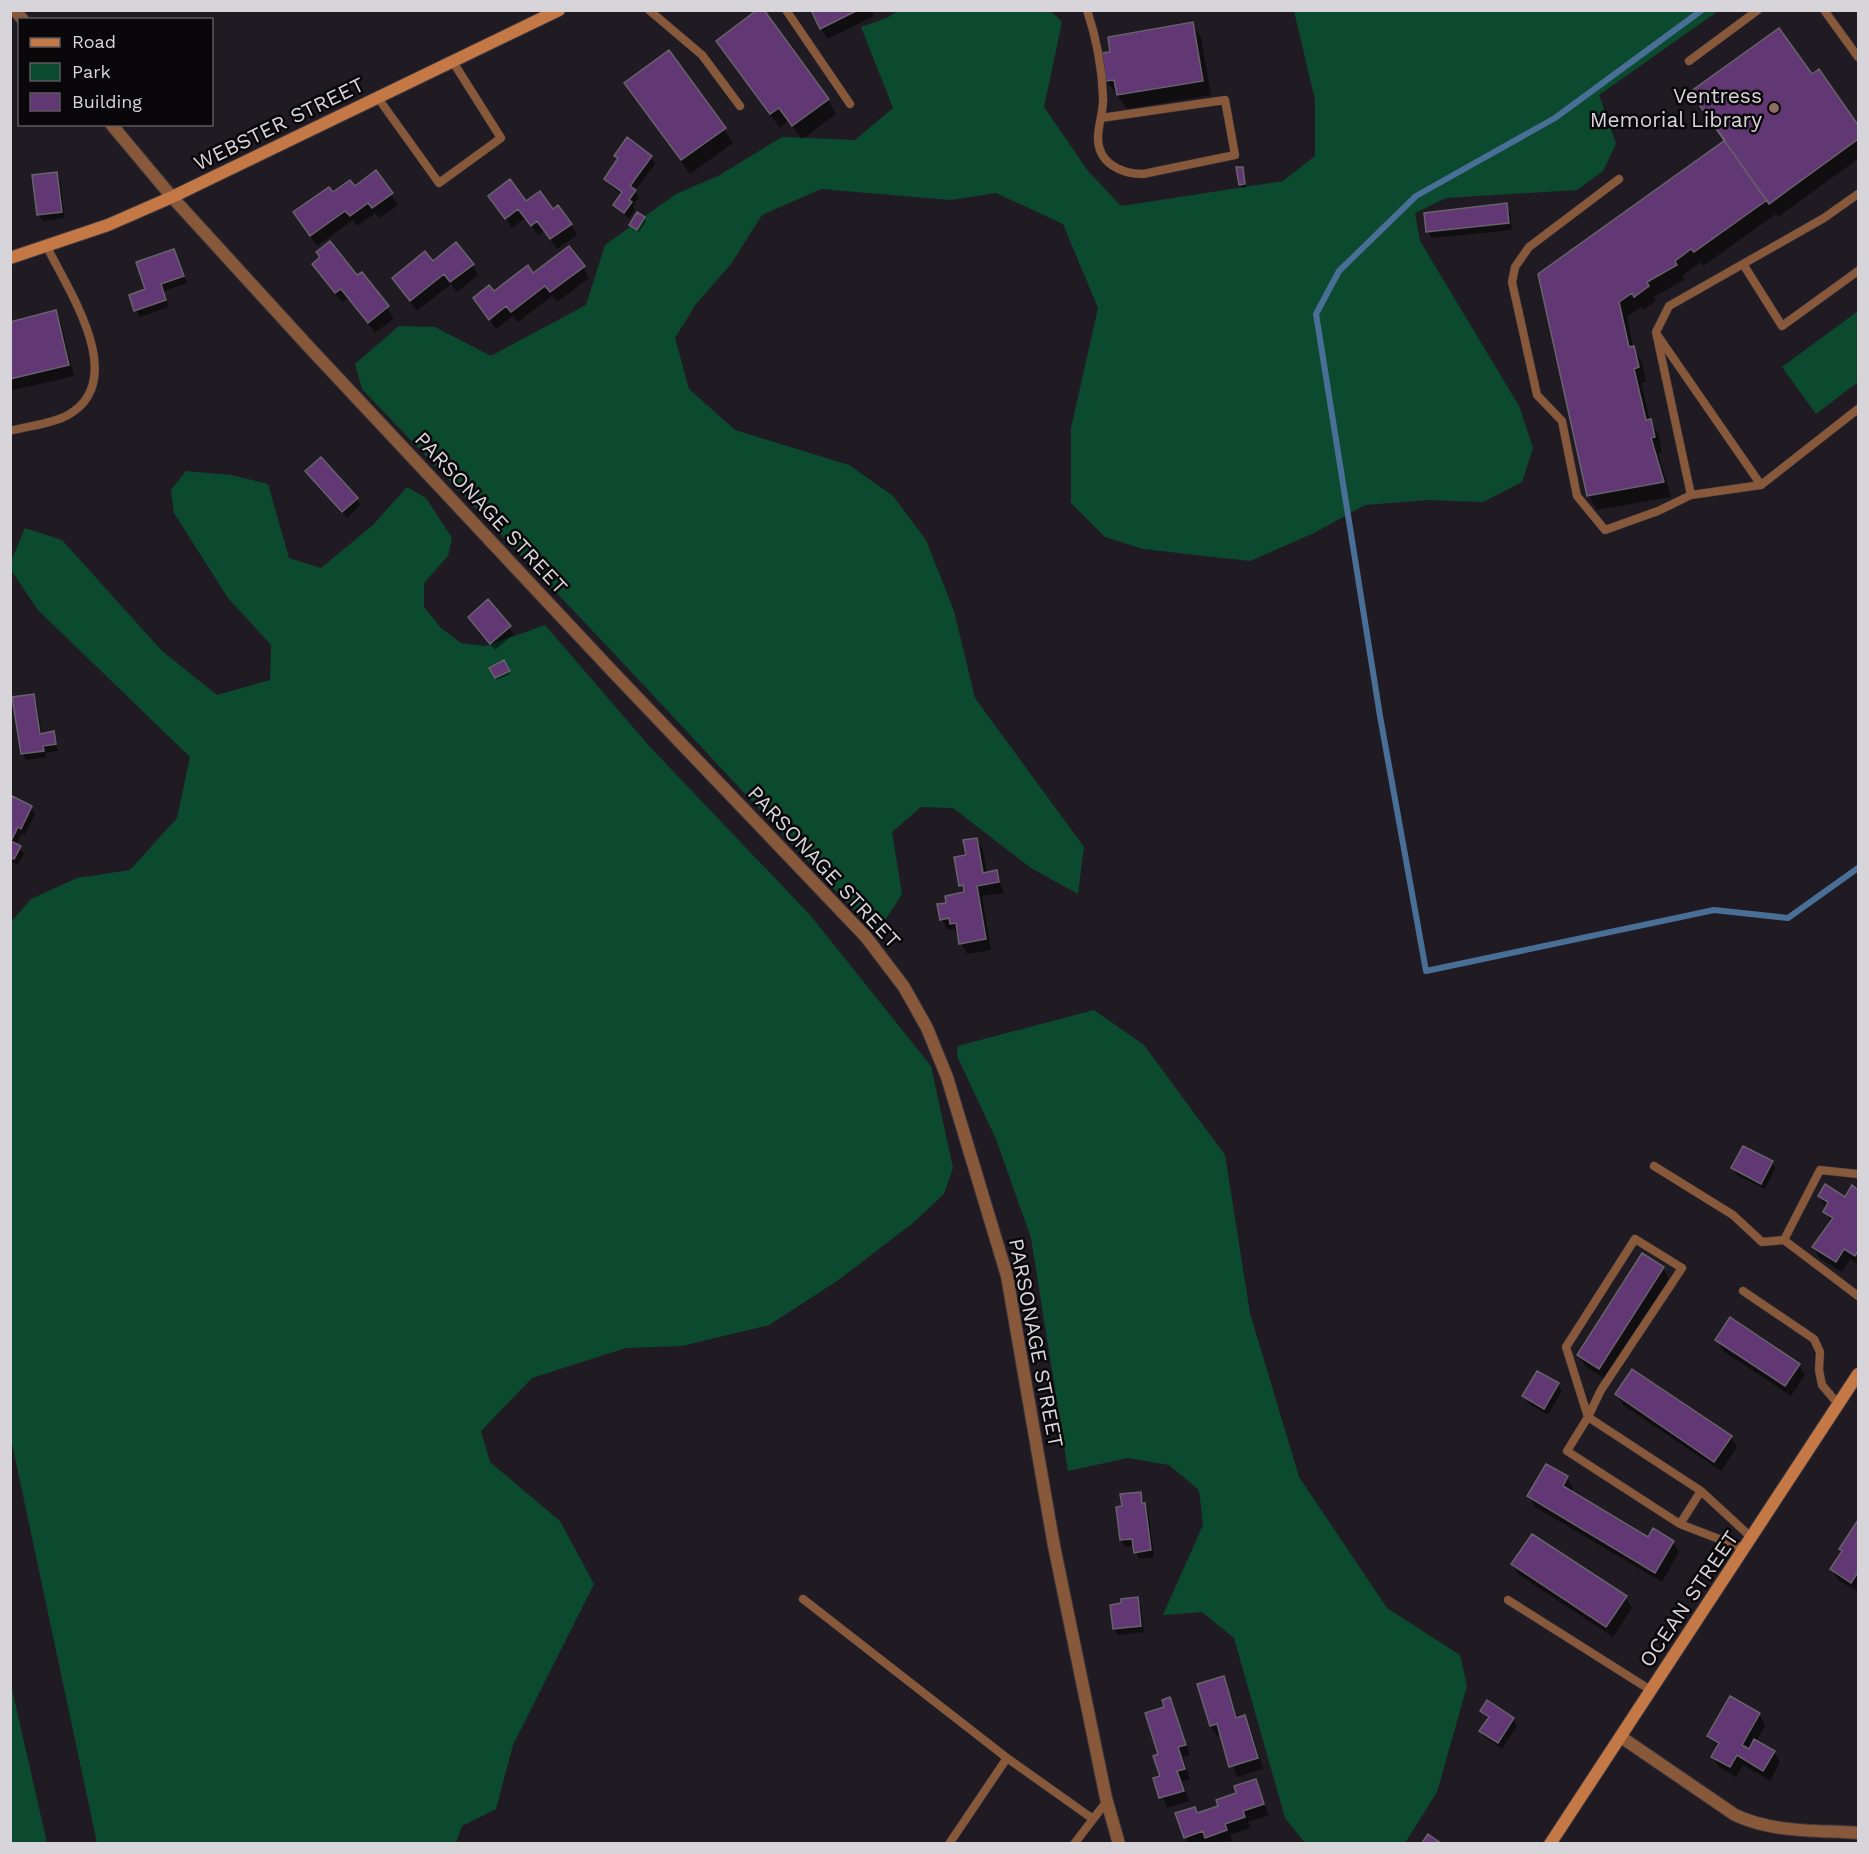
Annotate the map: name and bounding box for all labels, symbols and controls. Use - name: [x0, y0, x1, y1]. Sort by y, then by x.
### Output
- legend: [18, 18, 213, 126]
- text: Road: [72, 31, 116, 52]
- text: Park: [72, 61, 111, 82]
- street label: WEBSTER STREET: [190, 71, 368, 176]
- place label: Ventress Memorial Library: [1590, 83, 1762, 132]
- text: Building: [72, 91, 142, 112]
- marker: Ventress Memorial Library: [1767, 101, 1781, 115]
- street label: PARSONAGE STREET: [410, 426, 573, 599]
- street label: PARSONAGE STREET: [743, 780, 906, 953]
- street label: PARSONAGE STREET: [1004, 1236, 1069, 1450]
- street label: OCEAN STREET: [1634, 1526, 1744, 1672]

